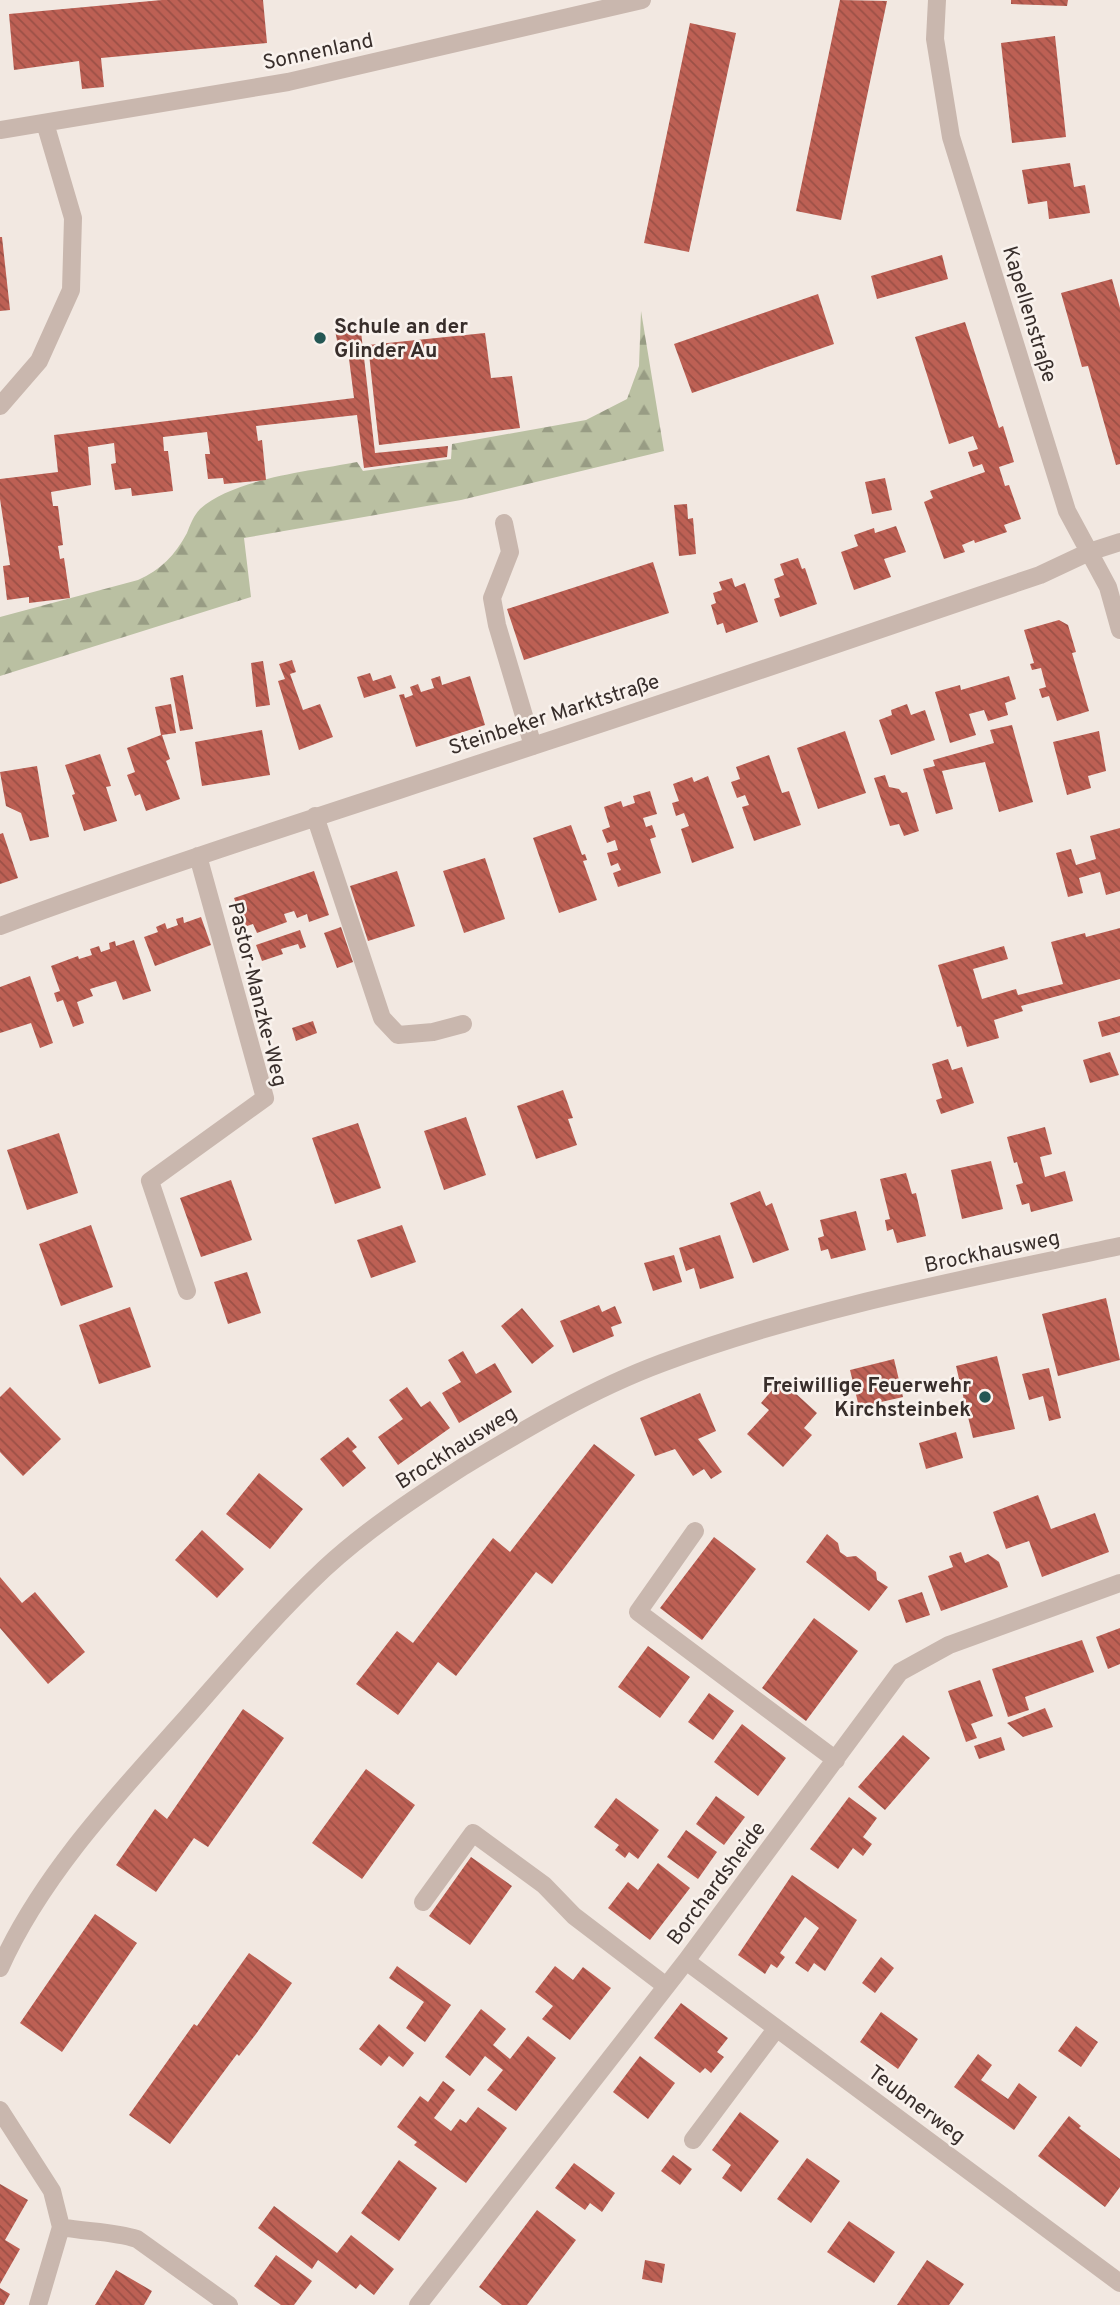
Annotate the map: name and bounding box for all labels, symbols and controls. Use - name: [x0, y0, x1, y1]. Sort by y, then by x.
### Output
- street label: Sonnenland: [261, 28, 376, 77]
- street label: Kapellenstraße: [995, 243, 1062, 386]
- place label: Schule an der Glinder Au: [334, 314, 468, 365]
- marker: Schule an der Glinder Au: [312, 330, 328, 346]
- street label: Steinbeker Marktstraße: [446, 669, 663, 762]
- street label: Pastor-Manzke-Weg: [221, 899, 293, 1090]
- street label: Brockhausweg: [922, 1225, 1063, 1280]
- place label: Freiwillige Feuerwehr Kirchsteinbek: [762, 1373, 971, 1424]
- marker: Freiwillige Feuerwehr Kirchsteinbek: [977, 1389, 993, 1405]
- street label: Brockhausweg: [391, 1400, 522, 1496]
- street label: Borchardsheide: [662, 1817, 773, 1951]
- street label: Teubnerweg: [862, 2060, 970, 2151]

